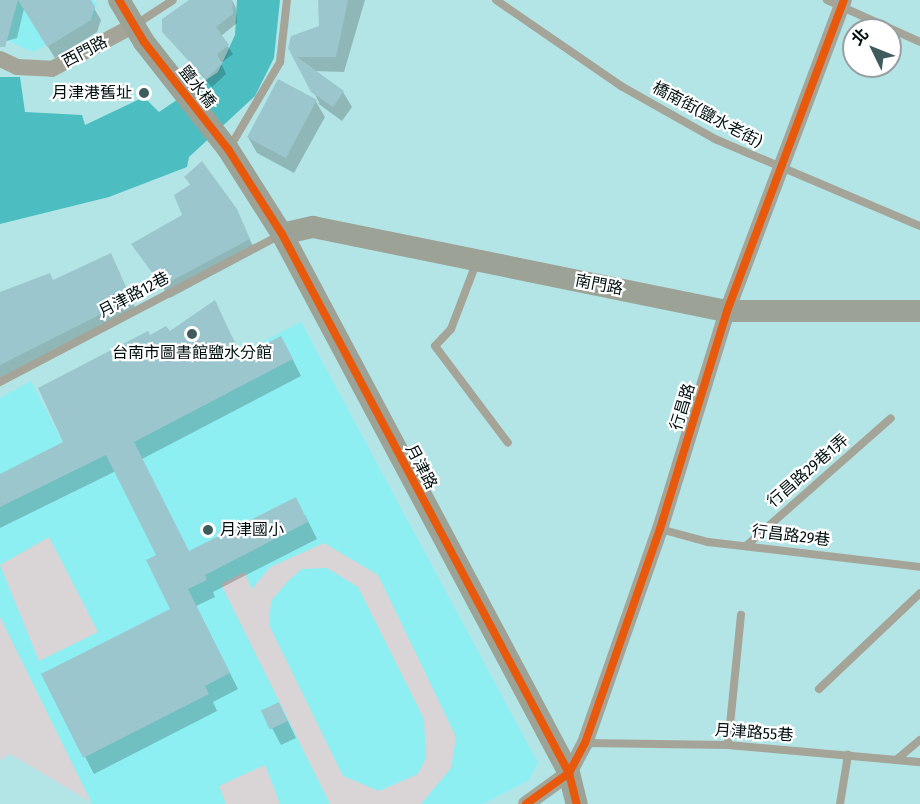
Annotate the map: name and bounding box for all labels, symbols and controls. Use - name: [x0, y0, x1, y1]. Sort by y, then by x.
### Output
- north arrow: [842, 18, 902, 78]
- text: 北: [848, 24, 872, 49]
- street label: 西門路: [59, 32, 111, 72]
- street label: 鹽水橋: [175, 62, 219, 112]
- street label: 橋南街(鹽水老街): [649, 78, 765, 152]
- place label: 月津港舊址: [52, 83, 132, 103]
- marker: 月津港舊址: [137, 86, 151, 100]
- street label: 月津路12巷: [95, 268, 173, 322]
- street label: 南門路: [574, 271, 624, 299]
- marker: 台南市圖書館鹽水分館: [185, 327, 199, 341]
- place label: 台南市圖書館鹽水分館: [112, 343, 272, 363]
- street label: 行昌路: [667, 381, 699, 433]
- street label: 行昌路29巷1弄: [764, 431, 852, 511]
- street label: 月津路: [401, 441, 441, 493]
- place label: 月津國小: [220, 520, 284, 540]
- street label: 行昌路29巷: [751, 522, 831, 550]
- marker: 月津國小: [201, 523, 215, 537]
- street label: 月津路55巷: [714, 721, 794, 745]

